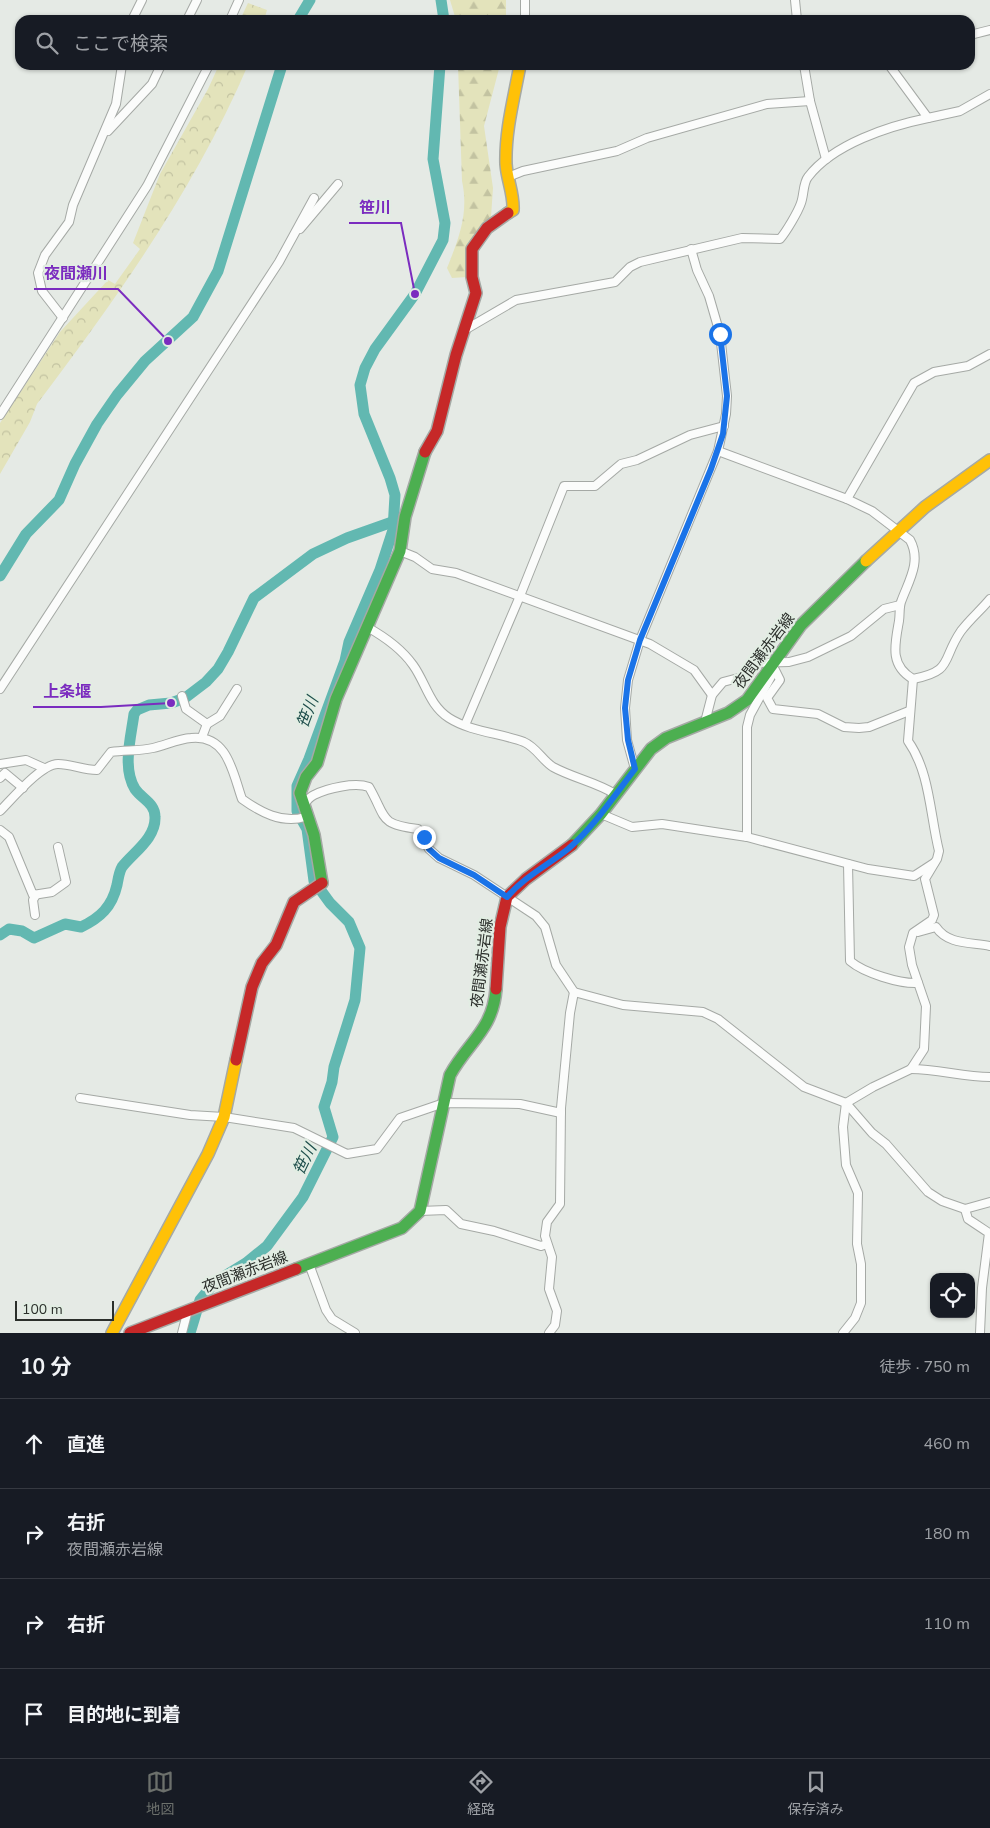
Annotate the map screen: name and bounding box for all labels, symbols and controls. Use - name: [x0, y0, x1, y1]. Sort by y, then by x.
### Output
- search box: [15, 15, 975, 70]
- icon: search: [33, 29, 61, 57]
- text: ここで検索: [73, 31, 168, 57]
- callout: 笹川: [349, 192, 401, 223]
- text: 笹川: [359, 197, 391, 219]
- callout: 夜間瀬川: [34, 258, 118, 289]
- text: 夜間瀬川: [44, 263, 108, 285]
- route start: [709, 323, 732, 346]
- street label: 夜間瀬赤岩線: [729, 609, 799, 693]
- callout: 上条堰: [33, 676, 101, 707]
- text: 上条堰: [43, 681, 91, 703]
- water label: 笹川: [292, 692, 325, 731]
- route end: [413, 826, 436, 849]
- street label: 夜間瀬赤岩線: [467, 917, 497, 1009]
- water label: 笹川: [288, 1138, 323, 1179]
- street label: 夜間瀬赤岩線: [199, 1247, 291, 1297]
- map controls: [930, 1273, 975, 1318]
- button: locate: [930, 1273, 975, 1318]
- scale bar: [15, 1298, 114, 1321]
- text: 100 m: [22, 1300, 63, 1319]
- text: 10 分: [20, 1353, 72, 1381]
- text: 徒歩 · 750 m: [880, 1356, 970, 1378]
- icon: ahead: [20, 1430, 48, 1458]
- text: 直進: [67, 1432, 105, 1458]
- text: 460 m: [923, 1433, 970, 1455]
- text: 右折: [67, 1510, 105, 1536]
- icon: right: [20, 1520, 48, 1548]
- text: 180 m: [923, 1523, 970, 1545]
- text: 夜間瀬赤岩線: [67, 1539, 163, 1561]
- icon: right: [20, 1610, 48, 1638]
- text: 右折: [67, 1612, 105, 1638]
- text: 110 m: [923, 1613, 970, 1635]
- icon: arrive: [20, 1700, 48, 1728]
- text: 目的地に到着: [67, 1702, 181, 1728]
- tab: 地図: [146, 1768, 174, 1819]
- tab: 経路: [467, 1768, 495, 1819]
- tab: 保存済み: [788, 1768, 844, 1819]

